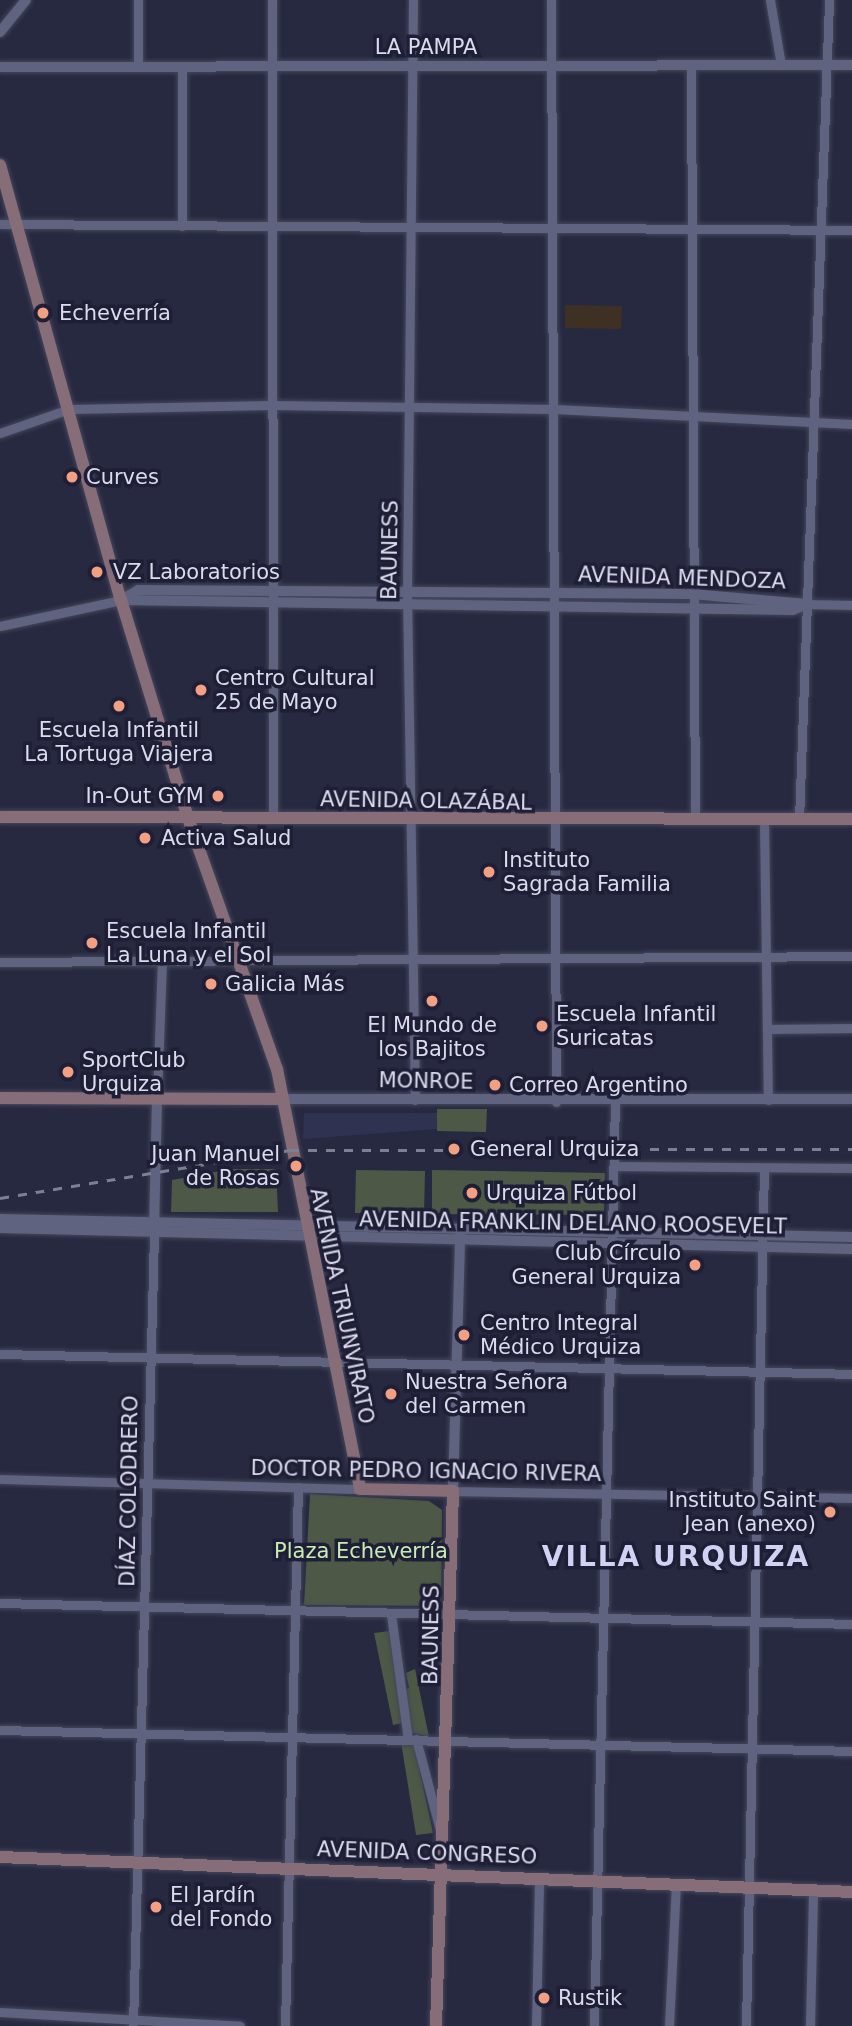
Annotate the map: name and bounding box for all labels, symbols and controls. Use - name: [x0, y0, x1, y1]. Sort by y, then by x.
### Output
- street label: LA PAMPA: [375, 34, 477, 60]
- place label: Echeverría: [59, 300, 171, 326]
- marker: Echeverría: [33, 303, 53, 323]
- place label: Curves: [86, 464, 159, 490]
- marker: Curves: [64, 469, 80, 485]
- street label: BAUNESS: [377, 500, 403, 600]
- place label: VZ Laboratorios: [113, 559, 280, 585]
- marker: VZ Laboratorios: [87, 562, 107, 582]
- street label: AVENIDA MENDOZA: [578, 562, 786, 594]
- place label: Centro Cultural 25 de Mayo: [215, 665, 375, 715]
- marker: Centro Cultural 25 de Mayo: [193, 682, 209, 698]
- marker: Escuela Infantil La Tortuga Viajera: [111, 698, 127, 714]
- place label: Escuela Infantil La Tortuga Viajera: [24, 717, 214, 767]
- place label: In-Out GYM: [85, 783, 204, 809]
- street label: AVENIDA OLAZÁBAL: [320, 787, 532, 815]
- marker: In-Out GYM: [210, 788, 226, 804]
- place label: Activa Salud: [161, 825, 291, 851]
- marker: Activa Salud: [135, 828, 155, 848]
- place label: Instituto Sagrada Familia: [503, 847, 671, 897]
- marker: Instituto Sagrada Familia: [481, 864, 497, 880]
- place label: Escuela Infantil La Luna y el Sol: [106, 918, 271, 968]
- marker: Escuela Infantil La Luna y el Sol: [84, 935, 100, 951]
- place label: Galicia Más: [225, 971, 345, 997]
- marker: Galicia Más: [203, 976, 219, 992]
- marker: El Mundo de los Bajitos: [424, 993, 440, 1009]
- place label: Escuela Infantil Suricatas: [556, 1001, 716, 1051]
- place label: El Mundo de los Bajitos: [367, 1012, 497, 1062]
- marker: Escuela Infantil Suricatas: [534, 1018, 550, 1034]
- place label: SportClub Urquiza: [82, 1047, 186, 1097]
- marker: SportClub Urquiza: [60, 1064, 76, 1080]
- street label: MONROE: [378, 1068, 474, 1094]
- place label: Correo Argentino: [509, 1072, 688, 1098]
- marker: Correo Argentino: [487, 1077, 503, 1093]
- place label: General Urquiza: [470, 1136, 639, 1162]
- marker: General Urquiza: [444, 1139, 464, 1159]
- place label: Juan Manuel de Rosas: [151, 1141, 280, 1191]
- marker: Juan Manuel de Rosas: [286, 1156, 306, 1176]
- place label: Urquiza Fútbol: [486, 1180, 637, 1206]
- marker: Urquiza Fútbol: [464, 1185, 480, 1201]
- street label: AVENIDA TRIUNVIRATO: [305, 1186, 379, 1426]
- street label: AVENIDA FRANKLIN DELANO ROOSEVELT: [359, 1207, 787, 1239]
- place label: Club Círculo General Urquiza: [512, 1240, 681, 1290]
- marker: Club Círculo General Urquiza: [687, 1257, 703, 1273]
- place label: Centro Integral Médico Urquiza: [480, 1310, 641, 1360]
- marker: Centro Integral Médico Urquiza: [454, 1325, 474, 1345]
- place label: Nuestra Señora del Carmen: [405, 1369, 568, 1419]
- marker: Nuestra Señora del Carmen: [383, 1386, 399, 1402]
- street label: DÍAZ COLODRERO: [115, 1395, 143, 1587]
- street label: DOCTOR PEDRO IGNACIO RIVERA: [250, 1455, 602, 1487]
- place label: Instituto Saint Jean (anexo): [669, 1487, 816, 1537]
- marker: Instituto Saint Jean (anexo): [822, 1504, 838, 1520]
- park label: Plaza Echeverría: [274, 1538, 448, 1564]
- district label: VILLA URQUIZA: [543, 1540, 809, 1574]
- street label: BAUNESS: [418, 1585, 444, 1685]
- street label: AVENIDA CONGRESO: [316, 1837, 538, 1869]
- place label: El Jardín del Fondo: [170, 1882, 272, 1932]
- marker: El Jardín del Fondo: [148, 1899, 164, 1915]
- place label: Rustik: [558, 1985, 622, 2011]
- marker: Rustik: [536, 1990, 552, 2006]

